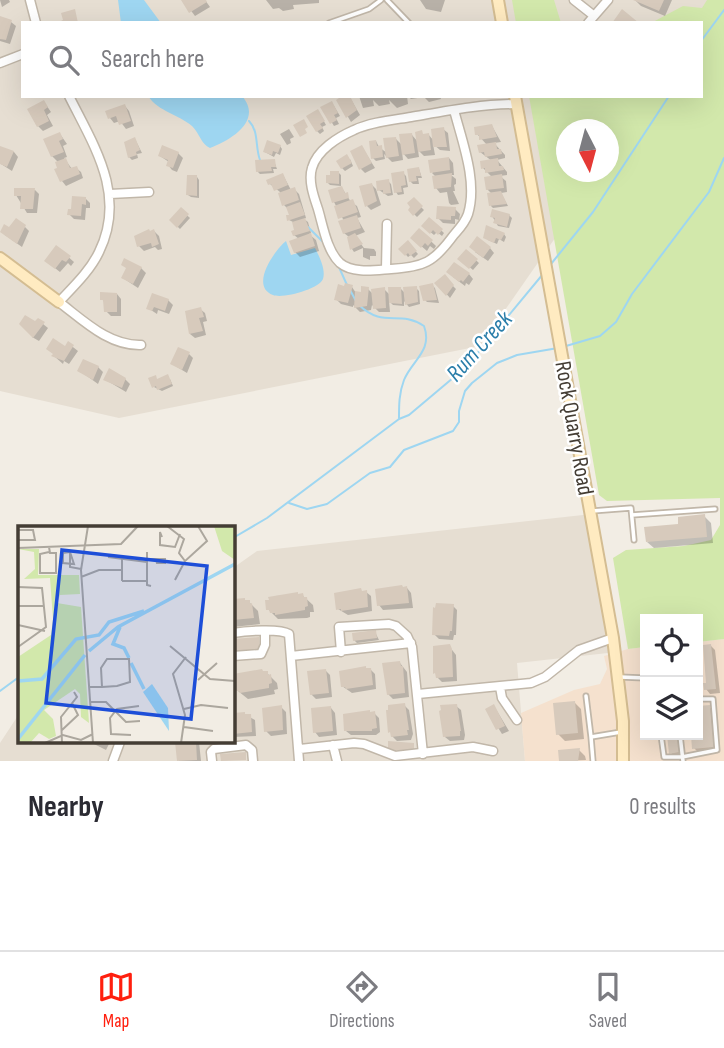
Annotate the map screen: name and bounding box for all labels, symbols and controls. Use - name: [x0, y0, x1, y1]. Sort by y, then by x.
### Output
- search box: [21, 21, 703, 98]
- icon: search: [45, 41, 83, 79]
- text: Search here: [101, 44, 204, 75]
- north arrow: [556, 119, 619, 182]
- water label: Rum Creek: [440, 304, 519, 388]
- street label: Rock Quarry Road: [548, 359, 600, 497]
- inset map: [18, 526, 234, 744]
- map controls: [640, 614, 703, 740]
- button: locate: [640, 614, 703, 677]
- button: layers: [640, 677, 703, 740]
- text: Nearby: [28, 789, 104, 825]
- text: 0 results: [629, 793, 696, 821]
- tab: Map: [97, 968, 135, 1033]
- tab: Directions: [329, 968, 395, 1033]
- tab: Saved: [589, 968, 627, 1033]

